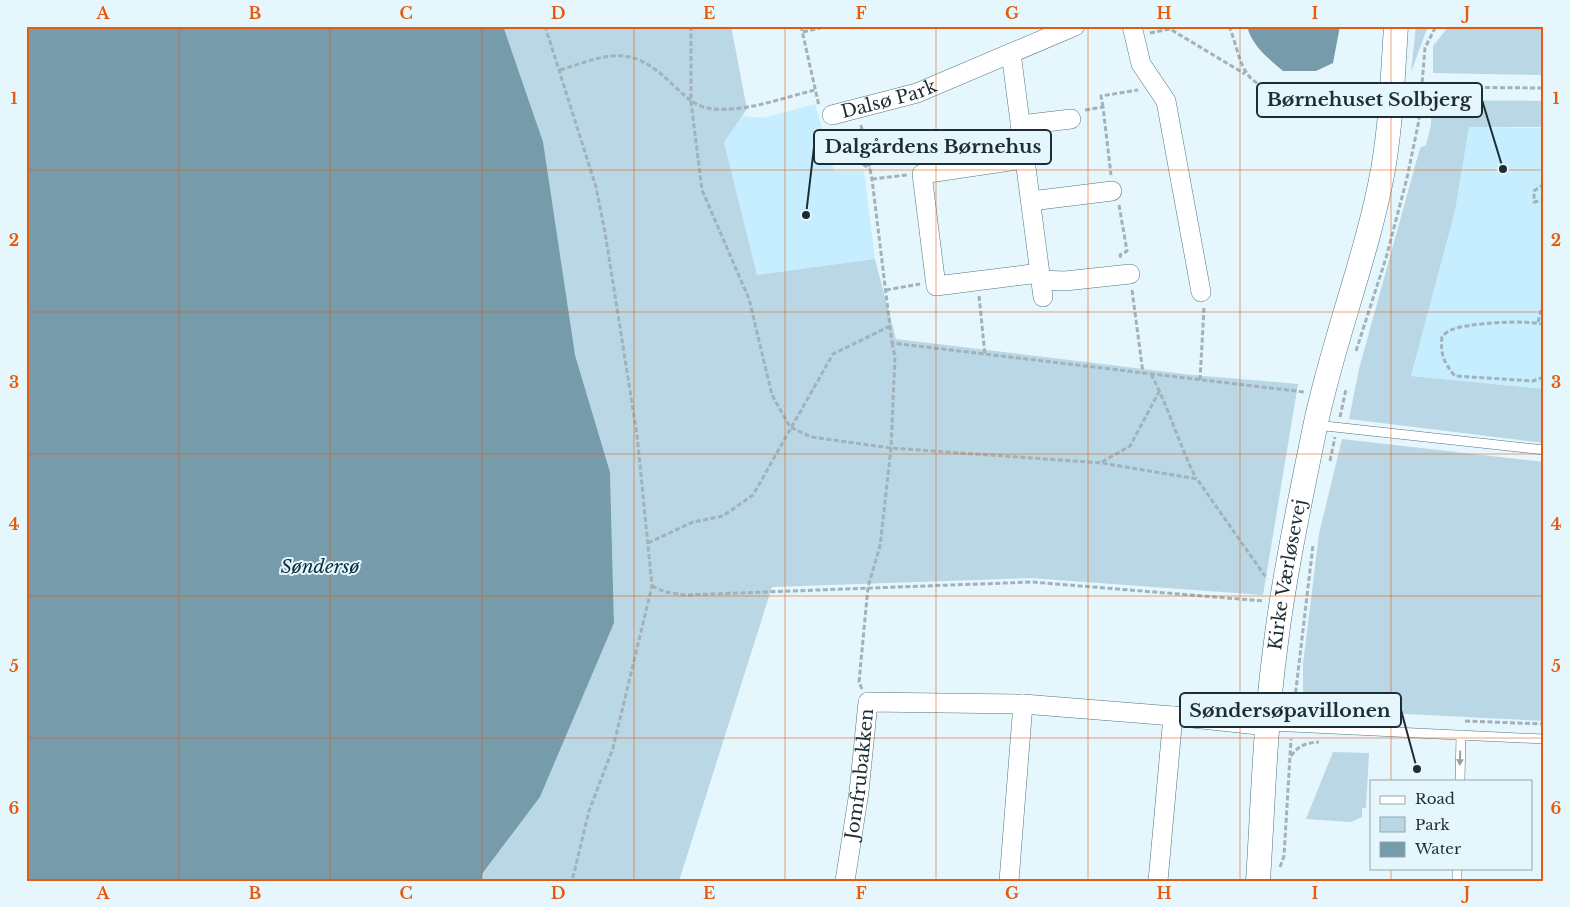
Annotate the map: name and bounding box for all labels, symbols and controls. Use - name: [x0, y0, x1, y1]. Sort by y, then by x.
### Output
- text: A: [96, 3, 111, 23]
- text: B: [249, 3, 262, 23]
- text: C: [399, 3, 413, 23]
- text: D: [551, 3, 565, 23]
- text: E: [703, 3, 715, 23]
- text: F: [855, 3, 867, 23]
- text: G: [1005, 3, 1019, 23]
- text: H: [1156, 3, 1172, 23]
- text: I: [1312, 3, 1319, 23]
- text: J: [1461, 3, 1470, 23]
- street label: Dalsø Park: [839, 75, 940, 123]
- callout: Børnehuset Solbjerg: [1257, 83, 1482, 117]
- text: 1: [11, 88, 18, 108]
- text: Børnehuset Solbjerg: [1267, 88, 1473, 111]
- text: 1: [1553, 88, 1560, 108]
- callout: Dalgårdens Børnehus: [814, 130, 1051, 164]
- text: Dalgårdens Børnehus: [825, 135, 1042, 158]
- text: 2: [9, 230, 19, 250]
- text: 2: [1551, 230, 1561, 250]
- text: 3: [9, 372, 19, 392]
- text: 3: [1551, 372, 1561, 392]
- street label: Kirke Værløsevej: [1264, 497, 1311, 651]
- text: 4: [9, 514, 19, 534]
- text: 4: [1551, 514, 1561, 534]
- water label: Søndersø: [280, 555, 361, 578]
- text: 5: [9, 656, 19, 676]
- text: 5: [1551, 656, 1561, 676]
- callout: Søndersøpavillonen: [1180, 693, 1401, 727]
- text: Søndersøpavillonen: [1189, 699, 1391, 722]
- street label: Jomfrubakken: [840, 708, 878, 843]
- one-way arrow: [1456, 750, 1464, 766]
- legend: [1370, 780, 1532, 870]
- text: Road: [1415, 789, 1455, 808]
- text: 6: [9, 798, 20, 818]
- text: 6: [1551, 798, 1562, 818]
- text: Park: [1415, 815, 1451, 834]
- text: Water: [1414, 839, 1462, 858]
- text: A: [96, 883, 111, 903]
- text: B: [249, 883, 262, 903]
- text: C: [399, 883, 413, 903]
- text: D: [551, 883, 565, 903]
- text: E: [703, 883, 715, 903]
- text: F: [855, 883, 867, 903]
- text: G: [1005, 883, 1019, 903]
- text: H: [1156, 883, 1172, 903]
- text: I: [1312, 883, 1319, 903]
- text: J: [1461, 883, 1470, 903]

